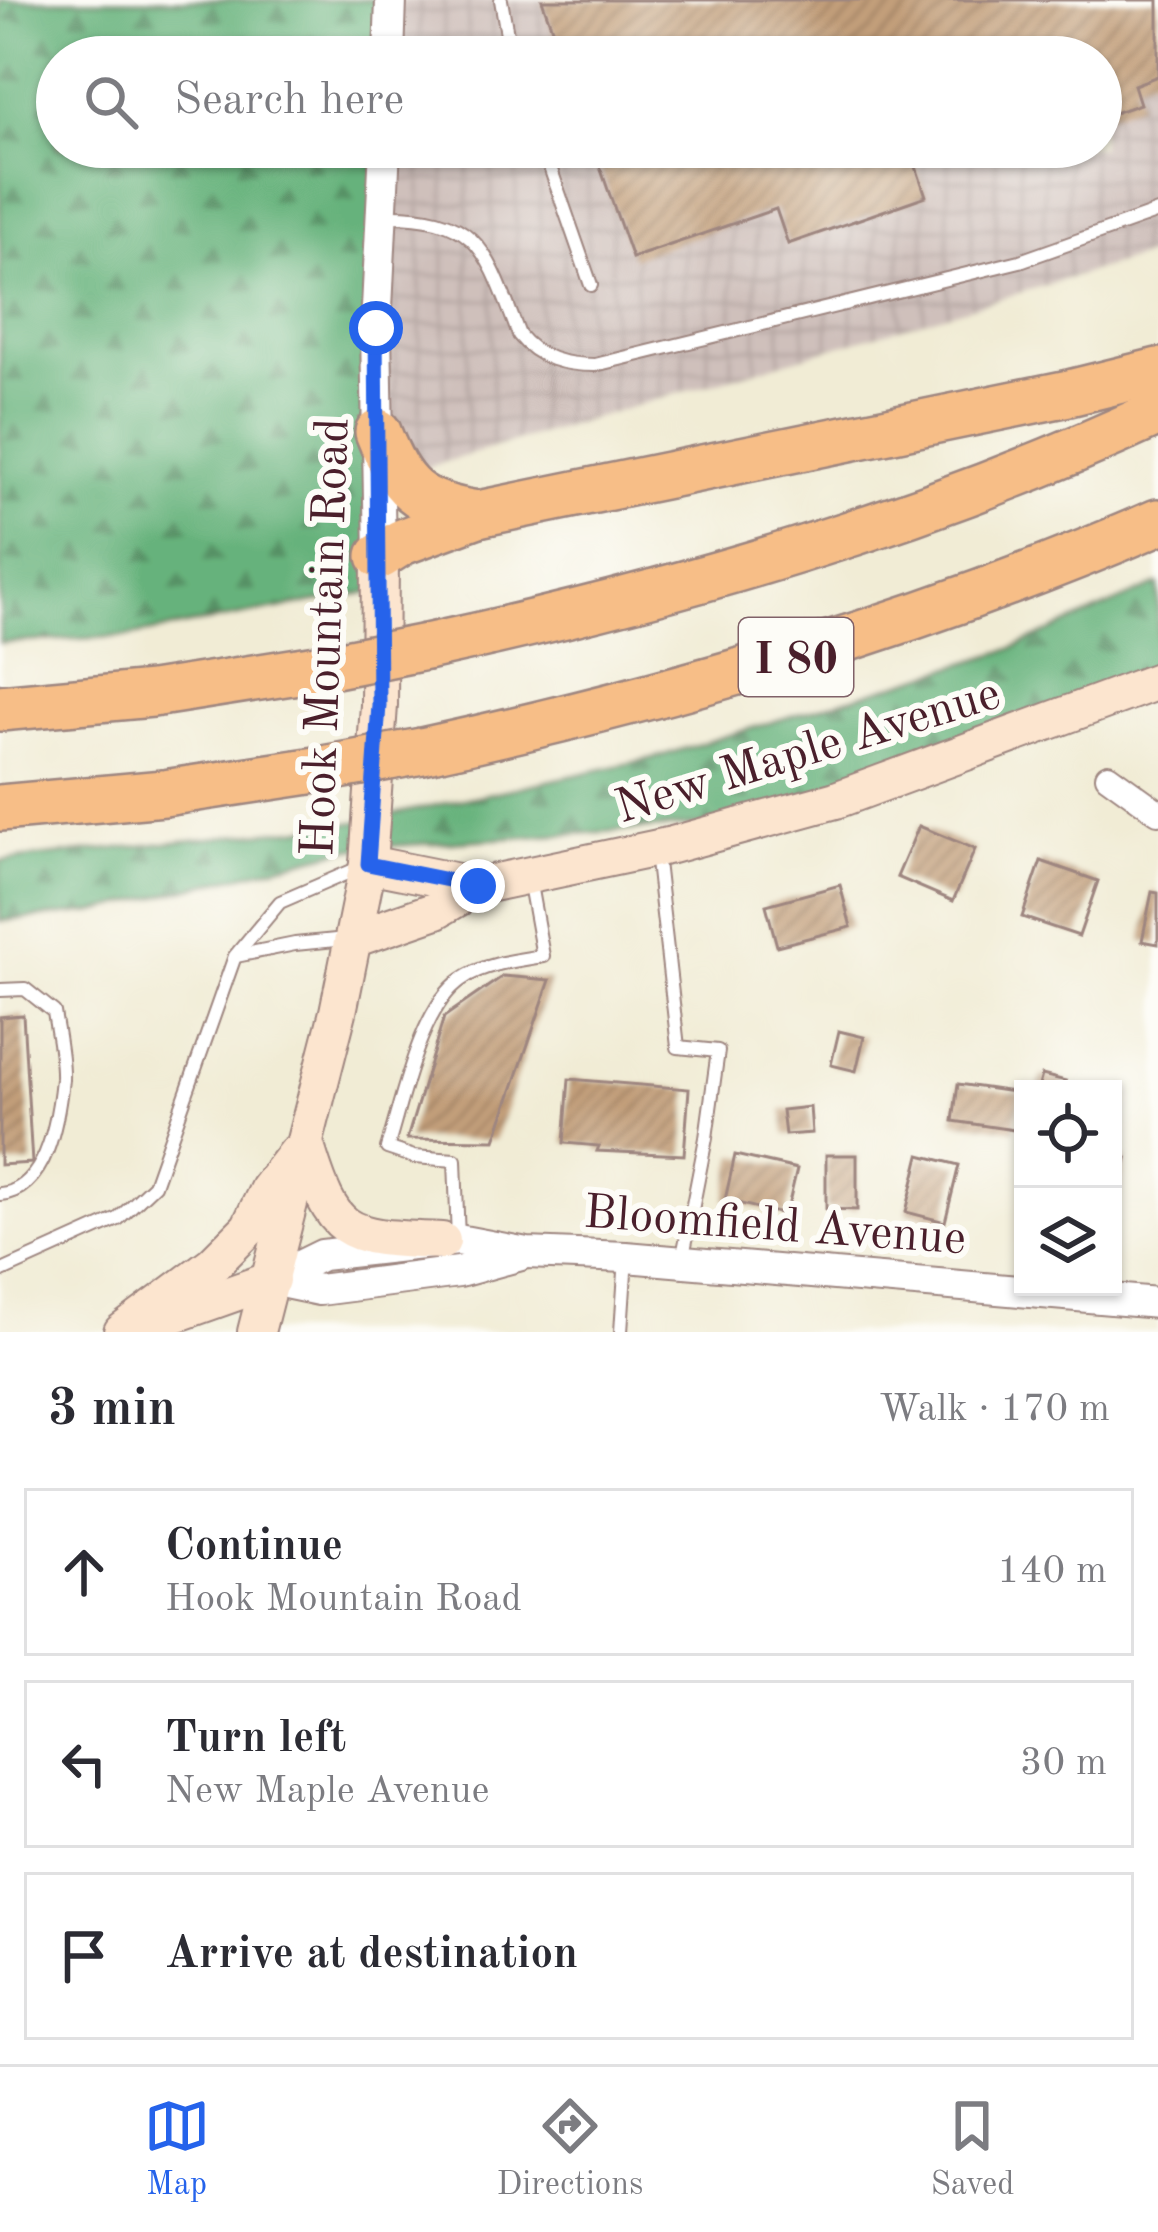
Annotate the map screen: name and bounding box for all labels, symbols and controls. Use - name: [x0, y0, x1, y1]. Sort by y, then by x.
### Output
- search box: [36, 36, 1122, 168]
- icon: search: [78, 69, 144, 135]
- text: Search here: [174, 79, 404, 124]
- route start: [349, 301, 403, 355]
- street label: Hook Mountain Road: [295, 417, 359, 857]
- road number: I 80: [739, 618, 853, 696]
- street label: New Maple Avenue: [610, 670, 1006, 833]
- route end: [451, 859, 505, 913]
- map controls: [1014, 1080, 1122, 1296]
- button: locate: [1014, 1080, 1122, 1188]
- button: layers: [1014, 1188, 1122, 1296]
- street label: Bloomfield Avenue: [582, 1190, 968, 1264]
- text: 3 min: [48, 1385, 176, 1436]
- text: Walk · 170 m: [879, 1390, 1110, 1429]
- text: Continue: [165, 1525, 343, 1570]
- icon: ahead: [51, 1539, 117, 1605]
- text: 140 m: [997, 1552, 1107, 1591]
- text: Hook Mountain Road: [165, 1580, 522, 1619]
- text: Turn left: [165, 1717, 346, 1762]
- icon: left: [51, 1731, 117, 1797]
- text: 30 m: [1020, 1744, 1107, 1783]
- text: New Maple Avenue: [165, 1772, 490, 1811]
- icon: arrive: [51, 1923, 117, 1989]
- text: Arrive at destination: [165, 1933, 578, 1978]
- tab: Map: [144, 2093, 210, 2206]
- tab: Directions: [497, 2093, 643, 2206]
- tab: Saved: [930, 2093, 1014, 2206]

